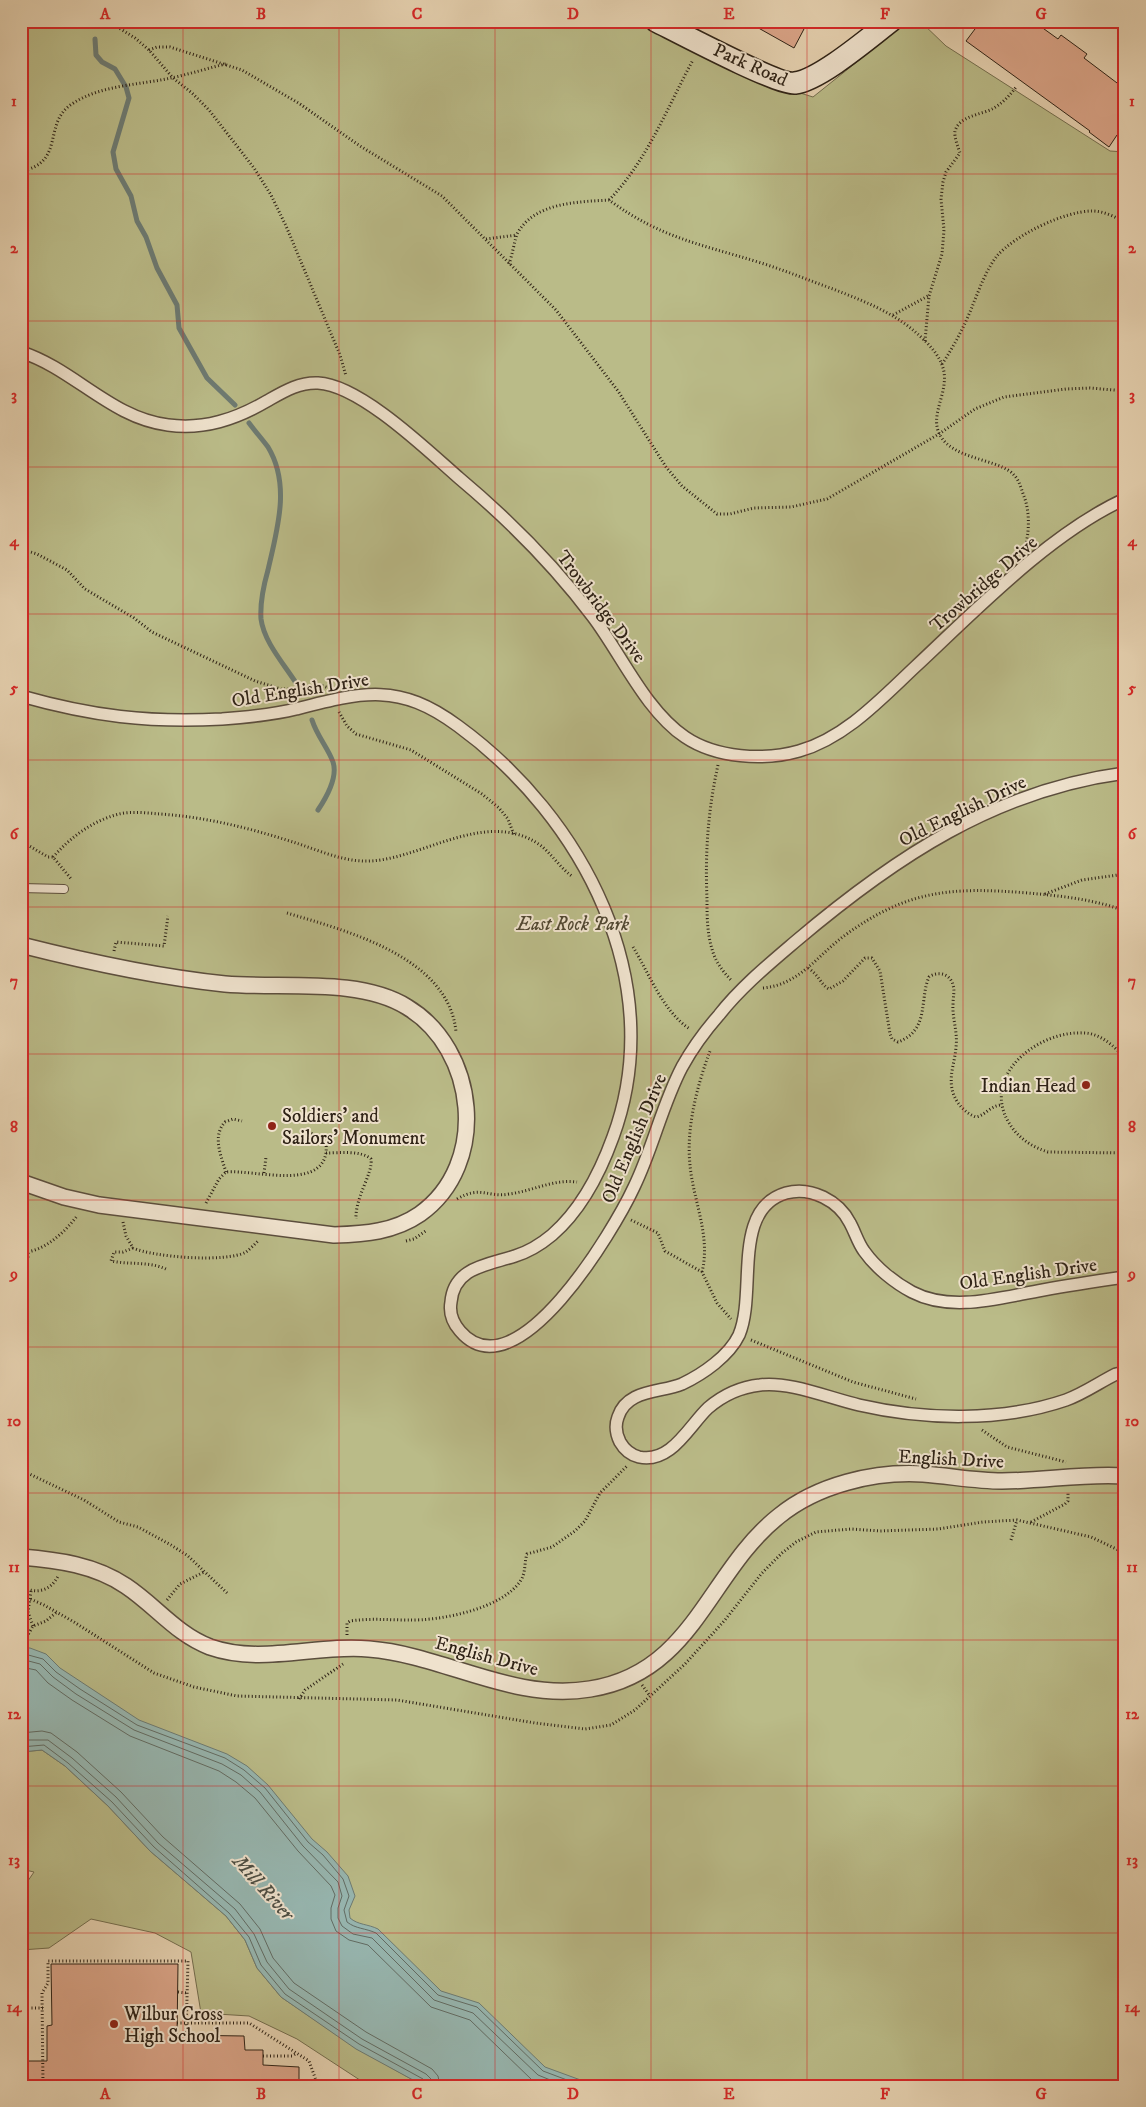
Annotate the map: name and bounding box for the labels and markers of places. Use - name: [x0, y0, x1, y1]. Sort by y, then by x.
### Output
- place label: Indian Head: [981, 1075, 1077, 1098]
- marker: Indian Head: [1080, 1079, 1092, 1091]
- place label: Soldiers' and Sailors' Monument: [282, 1105, 425, 1150]
- marker: Soldiers' and Sailors' Monument: [266, 1120, 278, 1132]
- place label: Wilbur Cross High School: [123, 2003, 223, 2048]
- marker: Wilbur Cross High School: [108, 2018, 120, 2030]

